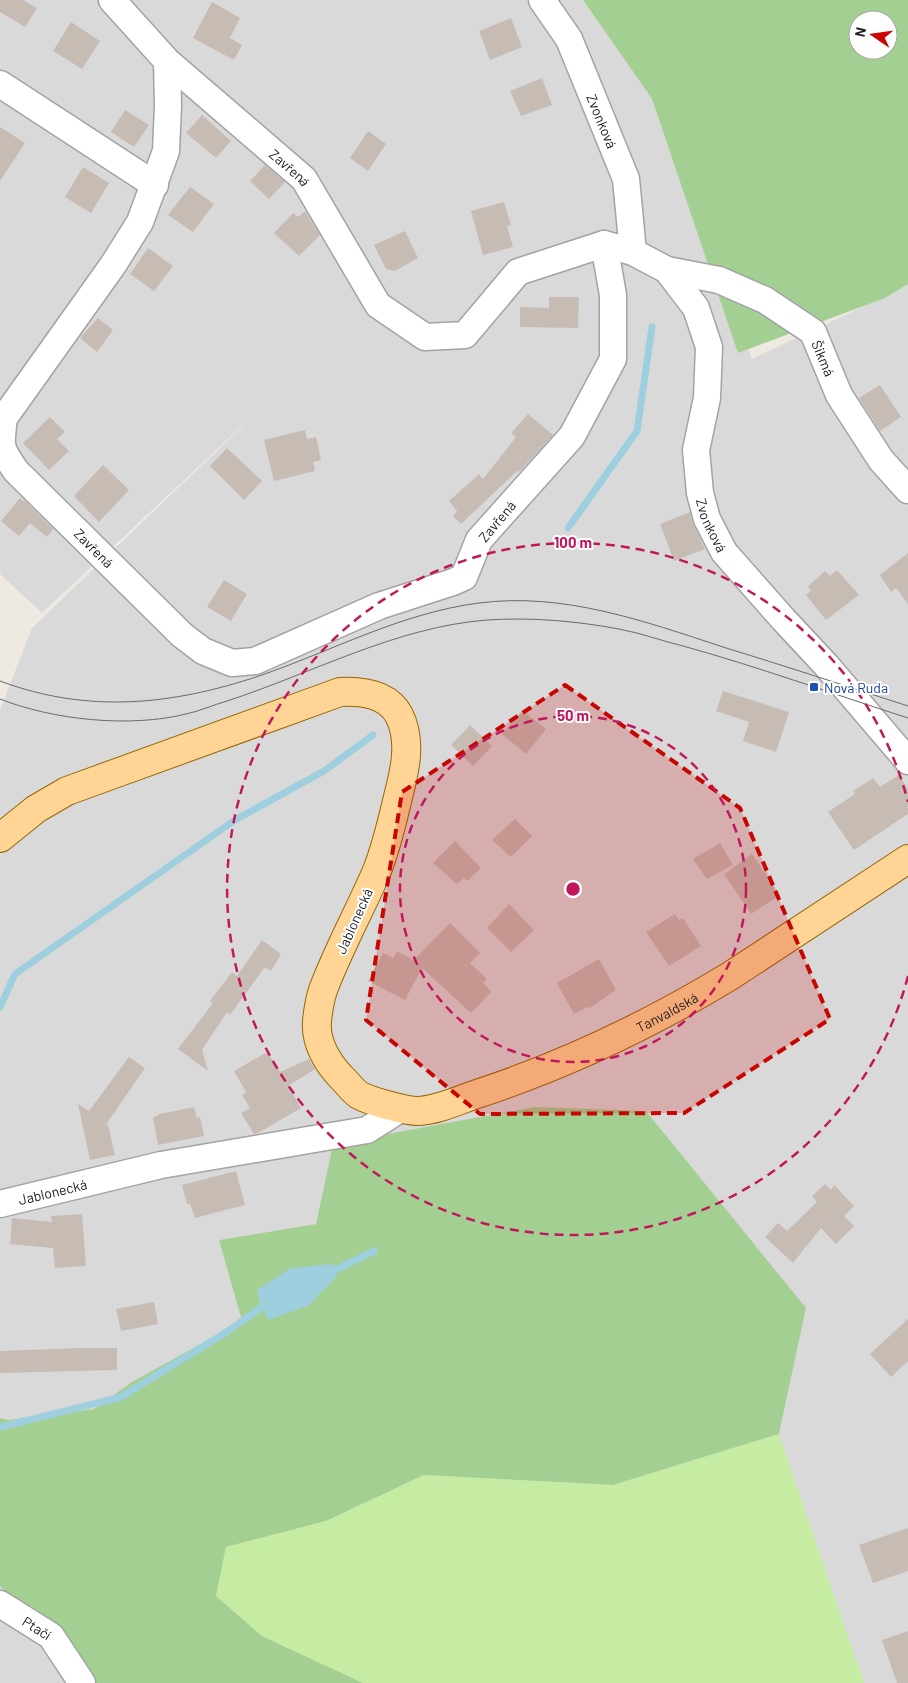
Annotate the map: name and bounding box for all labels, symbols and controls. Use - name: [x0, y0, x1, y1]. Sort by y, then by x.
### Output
- north arrow: [848, 10, 898, 60]
- text: N: [851, 26, 869, 38]
- street label: Zvonková: [584, 91, 621, 151]
- street label: Zavřená: [266, 145, 315, 189]
- street label: Šikmá: [809, 337, 839, 379]
- street label: Zvonková: [693, 496, 731, 555]
- street label: Zavřená: [475, 497, 519, 545]
- street label: Zavřená: [71, 525, 117, 571]
- text: 100 m: [554, 533, 592, 551]
- place label: Nová Ruda: [824, 679, 888, 696]
- marker: Nová Ruda: [808, 681, 820, 693]
- text: 50 m: [557, 706, 589, 724]
- centre of rings: [564, 880, 582, 898]
- street label: Jablonecká: [332, 886, 376, 956]
- street label: Tanvaldská: [633, 988, 701, 1035]
- street label: Jablonecká: [16, 1175, 88, 1208]
- street label: Ptačí: [20, 1612, 55, 1643]

